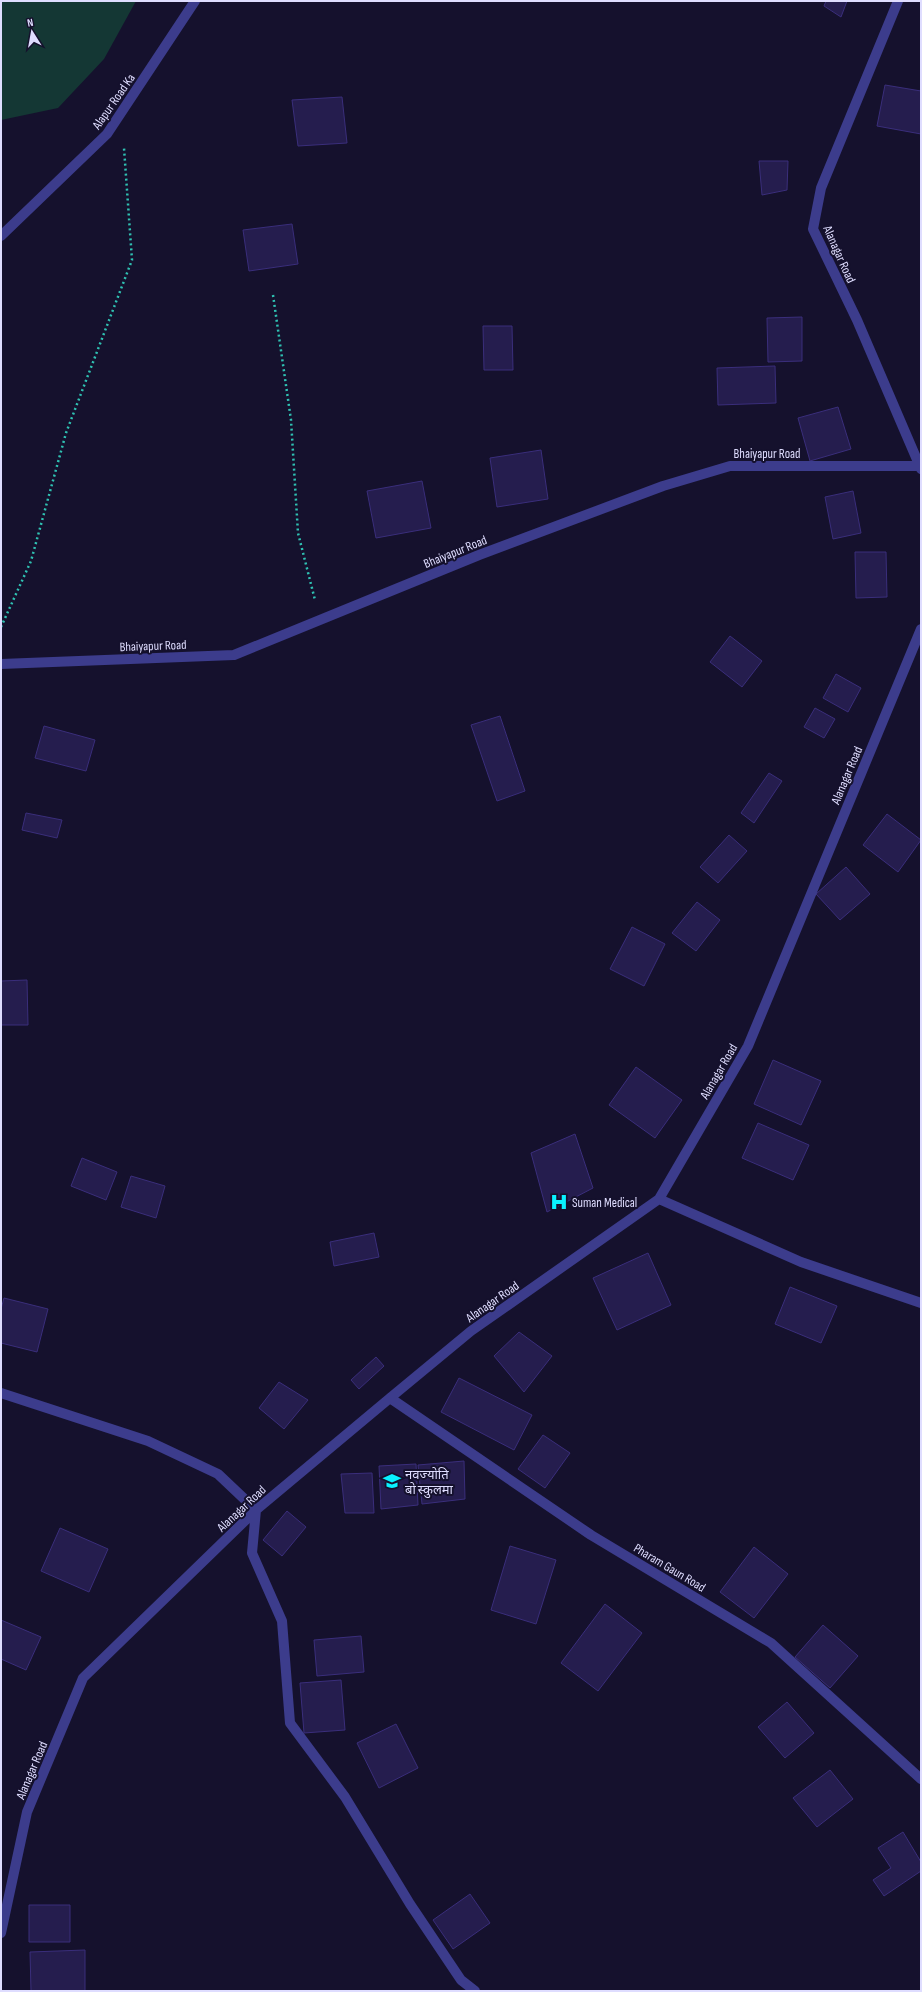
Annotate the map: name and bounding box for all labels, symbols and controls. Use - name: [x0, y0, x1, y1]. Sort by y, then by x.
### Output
- north arrow: [12, 12, 52, 52]
- text: N: [26, 16, 34, 30]
- street label: Alapur Road Ka: [88, 71, 139, 133]
- street label: Alanagar Road: [819, 222, 859, 286]
- street label: Bhaiyapur Road: [734, 446, 800, 462]
- street label: Bhaiyapur Road: [421, 532, 489, 572]
- street label: Bhaiyapur Road: [119, 637, 187, 655]
- street label: Alanagar Road: [827, 744, 866, 808]
- street label: Alanagar Road: [696, 1041, 741, 1103]
- hospital icon: Suman Medical: [549, 1192, 569, 1212]
- place label: Suman Medical: [572, 1195, 637, 1211]
- street label: Alanagar Road: [462, 1278, 522, 1327]
- place label: नवज्याेति बाे स्कुलमा: [405, 1467, 453, 1498]
- school or university icon: नवज्याेति बाे स्कुलमा: [382, 1471, 402, 1491]
- street label: Alanagar Road: [213, 1482, 270, 1536]
- street label: Pharam Gaun Road: [631, 1540, 708, 1596]
- street label: Alanagar Road: [12, 1739, 51, 1803]

